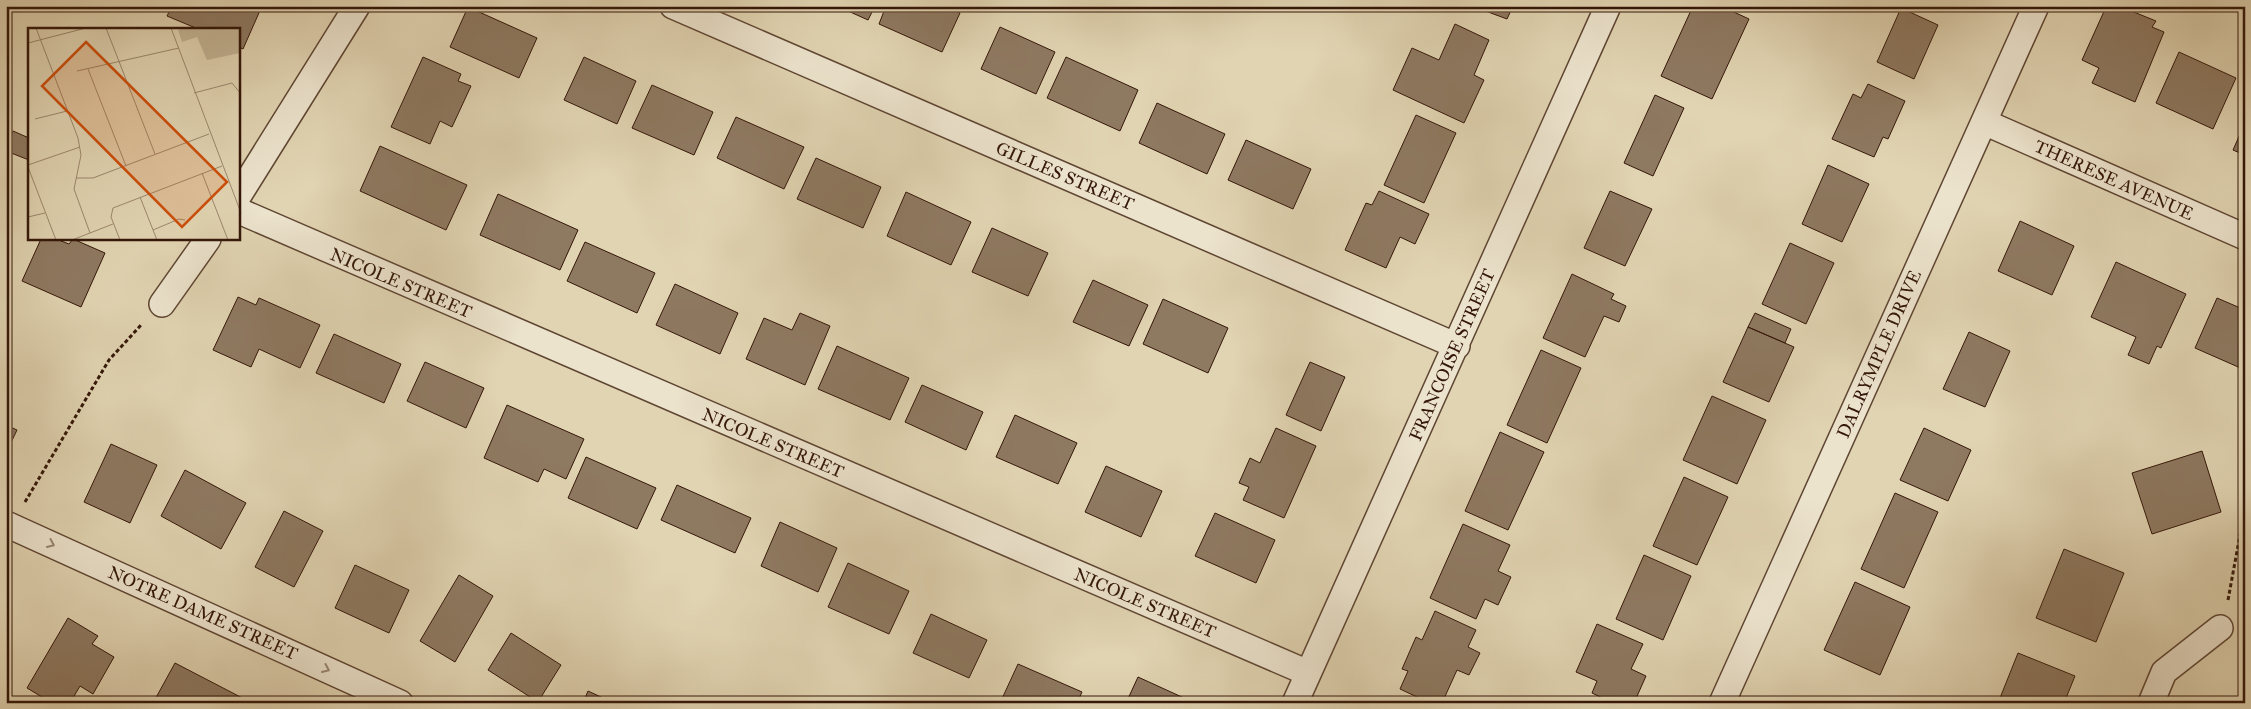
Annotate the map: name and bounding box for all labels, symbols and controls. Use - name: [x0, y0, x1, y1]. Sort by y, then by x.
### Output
- inset map: [28, 28, 240, 240]
- street label: THERESE AVENUE: [2031, 135, 2197, 225]
- street label: GILLES STREET: [993, 137, 1137, 215]
- street label: NICOLE STREET: [327, 243, 475, 323]
- street label: FRANCOISE STREET: [1404, 266, 1500, 444]
- street label: DALRYMPLE DRIVE: [1832, 266, 1926, 441]
- street label: NICOLE STREET: [699, 403, 847, 483]
- one-way arrow: [46, 538, 55, 548]
- street label: NOTRE DAME STREET: [105, 561, 301, 665]
- street label: NICOLE STREET: [1071, 563, 1219, 643]
- one-way arrow: [321, 663, 330, 674]

